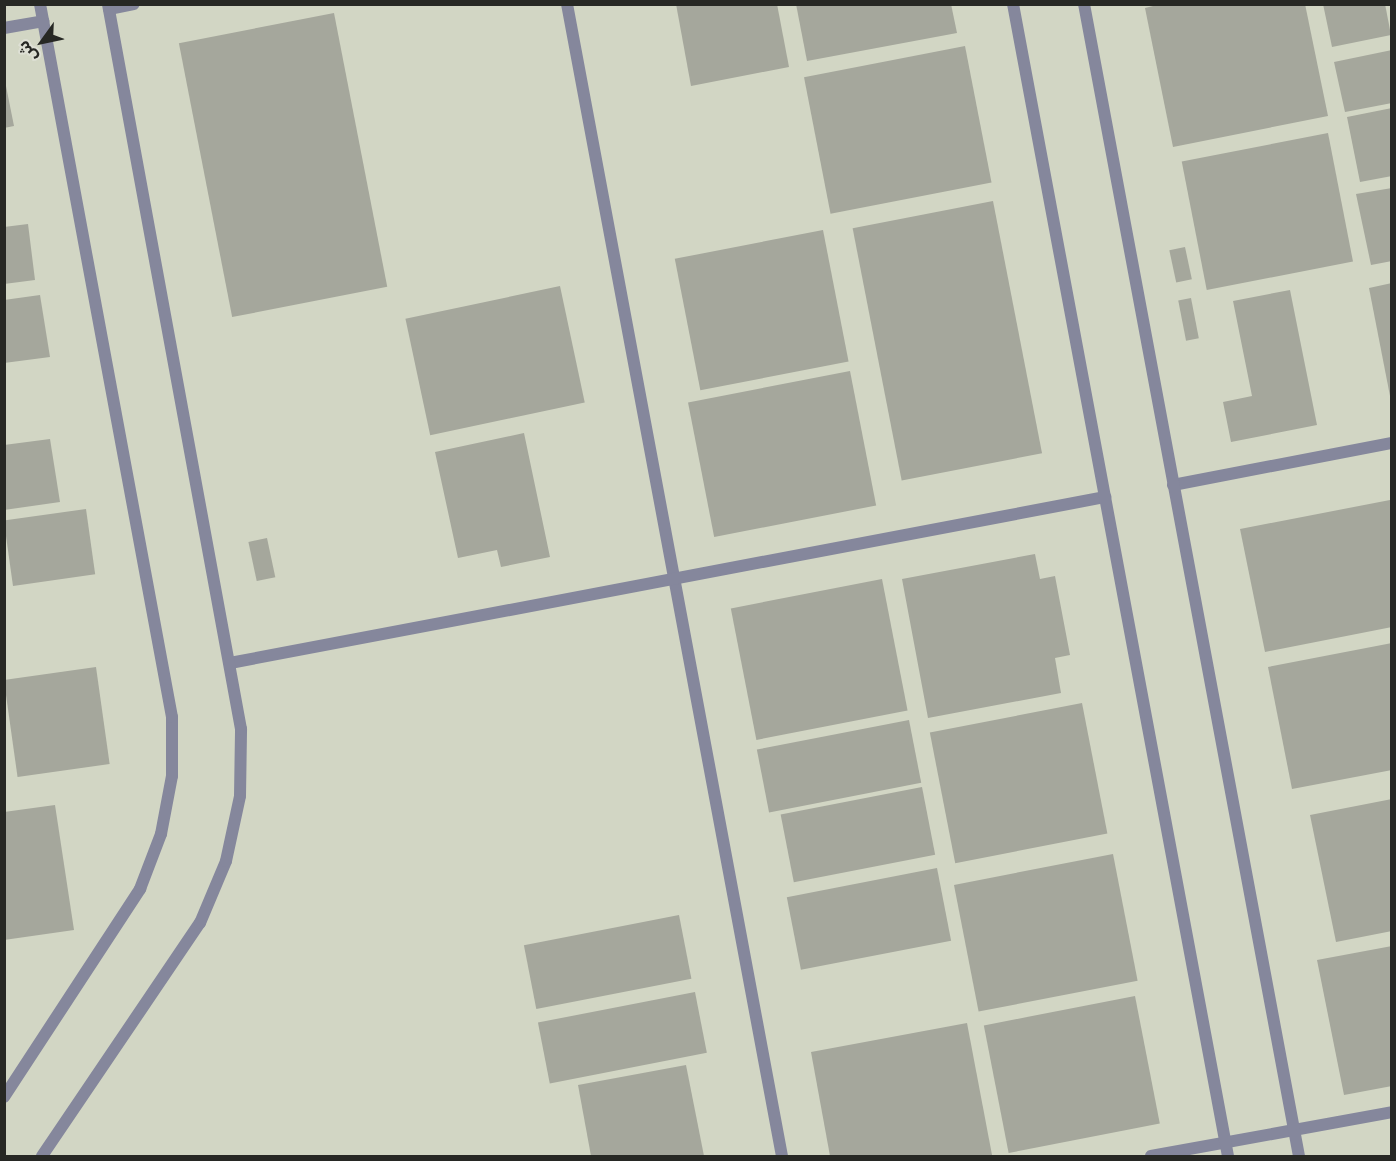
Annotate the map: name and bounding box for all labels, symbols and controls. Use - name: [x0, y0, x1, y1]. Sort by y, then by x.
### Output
- north arrow: [12, 12, 72, 72]
- text: ش: [13, 37, 41, 66]

